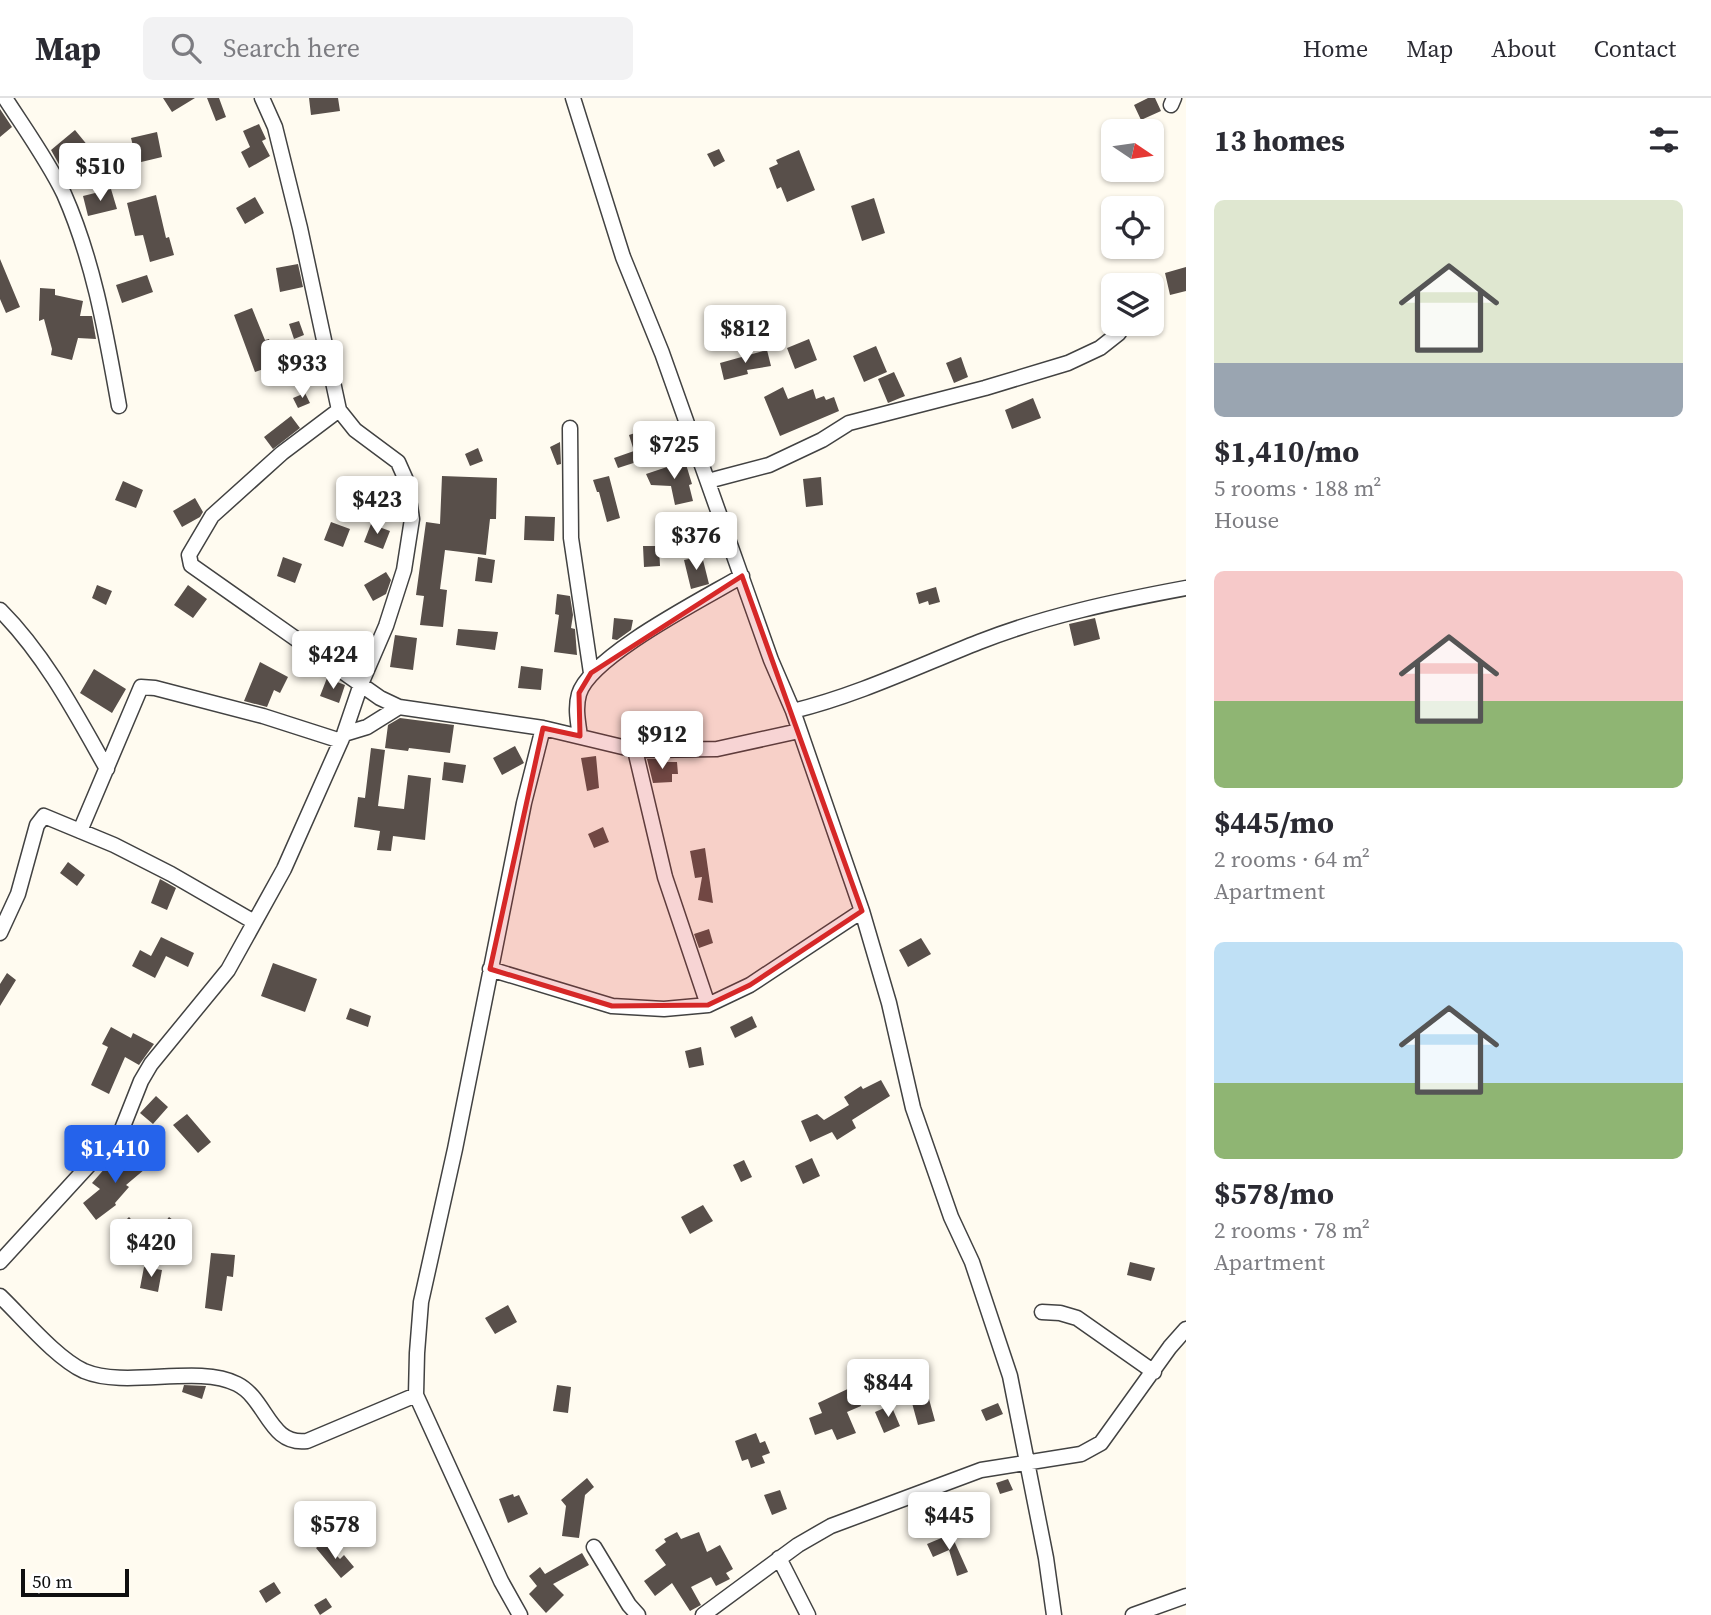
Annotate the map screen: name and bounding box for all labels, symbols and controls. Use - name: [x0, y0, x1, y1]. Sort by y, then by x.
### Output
- search box: [143, 17, 633, 80]
- text: Map: [35, 26, 101, 71]
- icon: search: [167, 29, 205, 67]
- text: Search here: [223, 30, 360, 66]
- text: Home: [1303, 32, 1368, 65]
- text: Map: [1406, 32, 1453, 65]
- text: About: [1491, 32, 1556, 65]
- text: Contact: [1594, 32, 1676, 65]
- north arrow: [1101, 119, 1164, 182]
- map controls: [1101, 119, 1164, 336]
- text: 13 homes: [1214, 120, 1345, 161]
- icon: filters: [1645, 121, 1683, 159]
- pin: $510: [59, 144, 141, 203]
- text: $510: [75, 150, 125, 182]
- button: locate: [1101, 196, 1164, 259]
- icon: home: [1386, 245, 1512, 371]
- button: layers: [1101, 273, 1164, 336]
- pin: $812: [704, 306, 786, 365]
- text: $812: [720, 312, 770, 344]
- pin: $933: [261, 341, 343, 400]
- text: $933: [277, 347, 327, 379]
- pin: $725: [633, 422, 715, 481]
- text: $725: [649, 428, 699, 460]
- text: $1,410/mo: [1214, 431, 1359, 472]
- text: 5 rooms · 188 m²: [1214, 472, 1381, 504]
- pin: $423: [336, 476, 418, 536]
- text: $423: [352, 483, 402, 515]
- text: House: [1214, 504, 1279, 536]
- pin: $376: [655, 512, 737, 572]
- text: $376: [671, 519, 721, 551]
- icon: home: [1386, 616, 1512, 742]
- pin: $424: [292, 632, 374, 691]
- text: $424: [308, 638, 358, 670]
- pin: $912: [621, 712, 703, 771]
- text: $912: [637, 718, 687, 750]
- text: $445/mo: [1214, 802, 1334, 843]
- text: 2 rooms · 64 m²: [1214, 843, 1370, 875]
- text: Apartment: [1214, 875, 1325, 907]
- icon: home: [1386, 987, 1512, 1113]
- pin: $1,410: [58, 1126, 172, 1185]
- text: $1,410: [80, 1132, 150, 1164]
- text: $578/mo: [1214, 1173, 1334, 1214]
- text: 2 rooms · 78 m²: [1214, 1214, 1370, 1246]
- pin: $420: [110, 1220, 192, 1279]
- text: $420: [126, 1226, 176, 1258]
- text: Apartment: [1214, 1246, 1325, 1278]
- pin: $844: [847, 1360, 929, 1419]
- text: $844: [863, 1366, 913, 1398]
- pin: $445: [908, 1492, 990, 1552]
- text: $445: [924, 1499, 974, 1531]
- pin: $578: [294, 1502, 376, 1561]
- text: $578: [310, 1508, 360, 1540]
- scale bar: [21, 1566, 130, 1598]
- text: 50 m: [32, 1568, 73, 1594]

